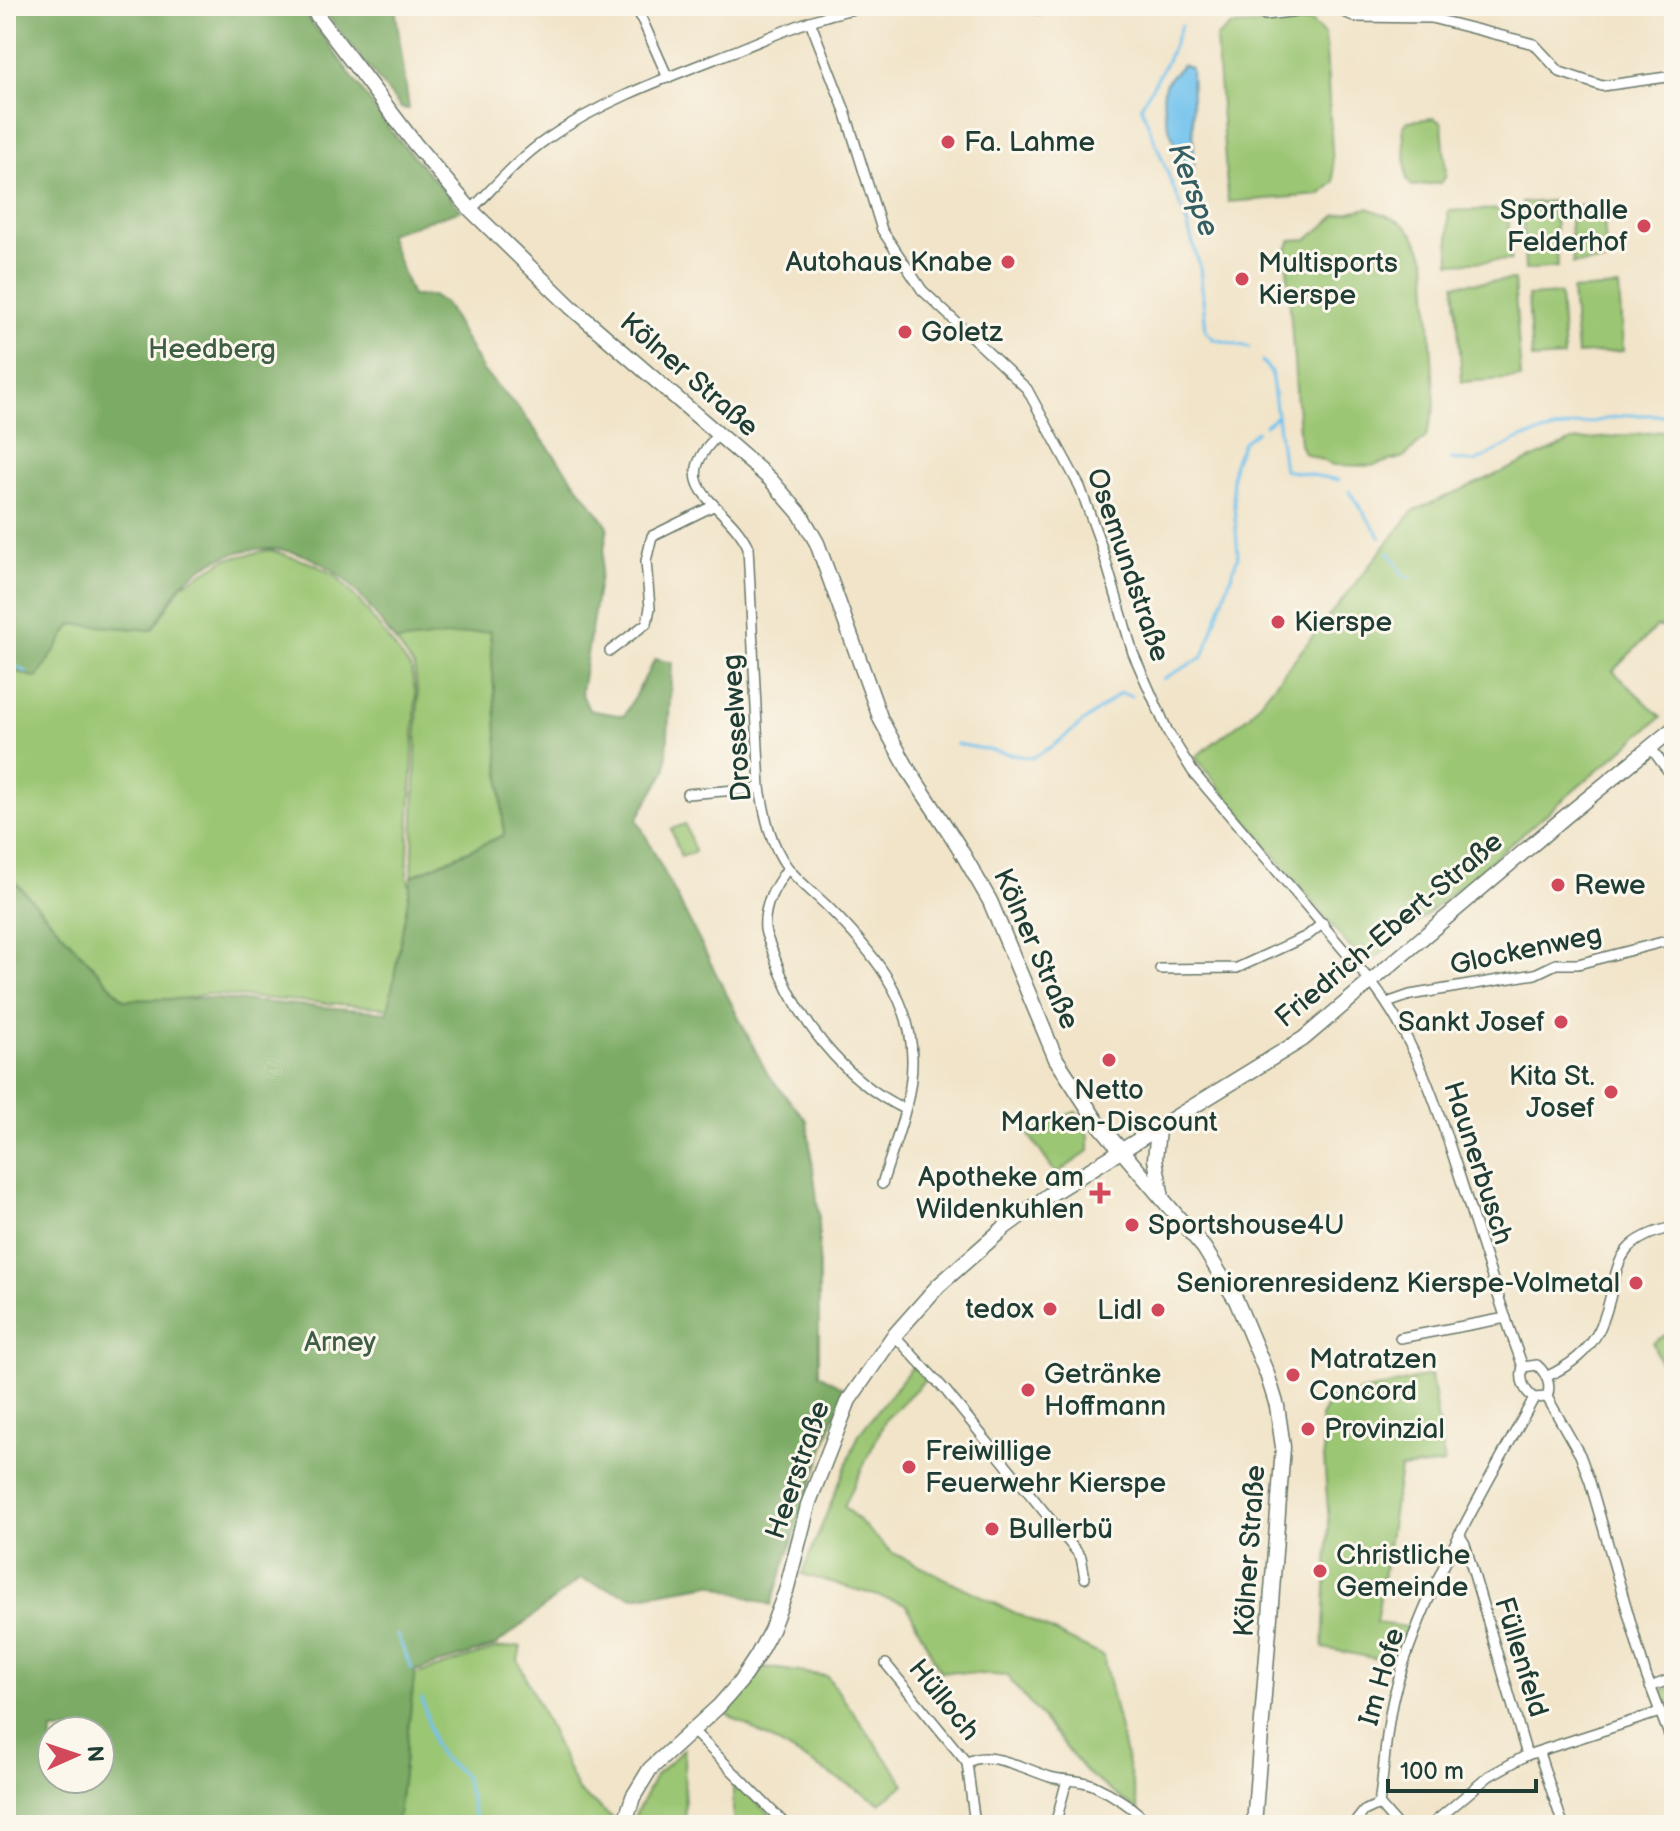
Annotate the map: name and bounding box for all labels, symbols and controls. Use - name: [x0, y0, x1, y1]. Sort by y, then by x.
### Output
- place label: Fa. Lahme: [964, 126, 1095, 159]
- marker: Fa. Lahme: [939, 133, 957, 151]
- water label: Kerspe: [1159, 138, 1227, 242]
- place label: Sporthalle Felderhof: [1500, 194, 1628, 259]
- marker: Sporthalle Felderhof: [1635, 217, 1653, 235]
- place label: Autohaus Knabe: [785, 246, 992, 279]
- place label: Multisports Kierspe: [1258, 247, 1398, 312]
- marker: Autohaus Knabe: [999, 253, 1017, 271]
- marker: Multisports Kierspe: [1233, 270, 1251, 288]
- street label: Kölner Straße: [613, 306, 765, 444]
- place label: Goletz: [921, 316, 1003, 349]
- marker: Goletz: [896, 323, 914, 341]
- park label: Heedberg: [148, 333, 276, 366]
- street label: Osemundstraße: [1079, 464, 1177, 666]
- place label: Kierspe: [1294, 606, 1392, 639]
- marker: Kierspe: [1269, 613, 1287, 631]
- street label: Drosselweg: [715, 653, 759, 803]
- street label: Friedrich-Ebert-Straße: [1269, 825, 1509, 1035]
- street label: Kölner Straße: [986, 864, 1086, 1034]
- place label: Rewe: [1574, 869, 1646, 902]
- marker: Rewe: [1549, 876, 1567, 894]
- street label: Glockenweg: [1447, 918, 1605, 982]
- place label: Sankt Josef: [1398, 1006, 1545, 1039]
- marker: Sankt Josef: [1552, 1013, 1570, 1031]
- marker: Netto Marken-Discount: [1100, 1051, 1118, 1069]
- place label: Kita St. Josef: [1509, 1060, 1595, 1125]
- place label: Netto Marken-Discount: [1000, 1074, 1218, 1139]
- street label: Haunerbusch: [1436, 1077, 1520, 1249]
- marker: Kita St. Josef: [1602, 1083, 1620, 1101]
- place label: Apotheke am Wildenkuhlen: [916, 1161, 1084, 1226]
- marker: Apotheke am Wildenkuhlen: [1091, 1184, 1109, 1202]
- place label: Sportshouse4U: [1148, 1209, 1344, 1242]
- marker: Sportshouse4U: [1123, 1216, 1141, 1234]
- place label: Seniorenresidenz Kierspe-Volmetal: [1177, 1267, 1620, 1300]
- marker: Seniorenresidenz Kierspe-Volmetal: [1627, 1274, 1645, 1292]
- place label: tedox: [965, 1293, 1034, 1326]
- place label: Lidl: [1097, 1294, 1142, 1327]
- marker: tedox: [1041, 1300, 1059, 1318]
- marker: Lidl: [1149, 1301, 1167, 1319]
- park label: Arney: [304, 1326, 376, 1359]
- place label: Matratzen Concord: [1309, 1343, 1437, 1408]
- place label: Getränke Hoffmann: [1044, 1358, 1166, 1423]
- marker: Matratzen Concord: [1284, 1366, 1302, 1384]
- marker: Getränke Hoffmann: [1019, 1381, 1037, 1399]
- street label: Heerstraße: [759, 1397, 837, 1543]
- place label: Provinzial: [1324, 1413, 1445, 1446]
- marker: Provinzial: [1299, 1420, 1317, 1438]
- place label: Freiwillige Feuerwehr Kierspe: [925, 1435, 1166, 1500]
- marker: Freiwillige Feuerwehr Kierspe: [900, 1458, 918, 1476]
- street label: Kölner Straße: [1228, 1464, 1272, 1638]
- place label: Bullerbü: [1008, 1513, 1113, 1546]
- marker: Bullerbü: [983, 1520, 1001, 1538]
- place label: Christliche Gemeinde: [1336, 1539, 1470, 1604]
- marker: Christliche Gemeinde: [1311, 1562, 1329, 1580]
- street label: Füllenfeld: [1487, 1593, 1555, 1721]
- street label: Im Hofe: [1352, 1624, 1412, 1730]
- street label: Hülloch: [901, 1653, 987, 1747]
- north arrow: [36, 1715, 116, 1795]
- scale bar: [1388, 1743, 1536, 1793]
- text: N: [81, 1745, 108, 1763]
- text: 100 m: [1400, 1757, 1464, 1786]

